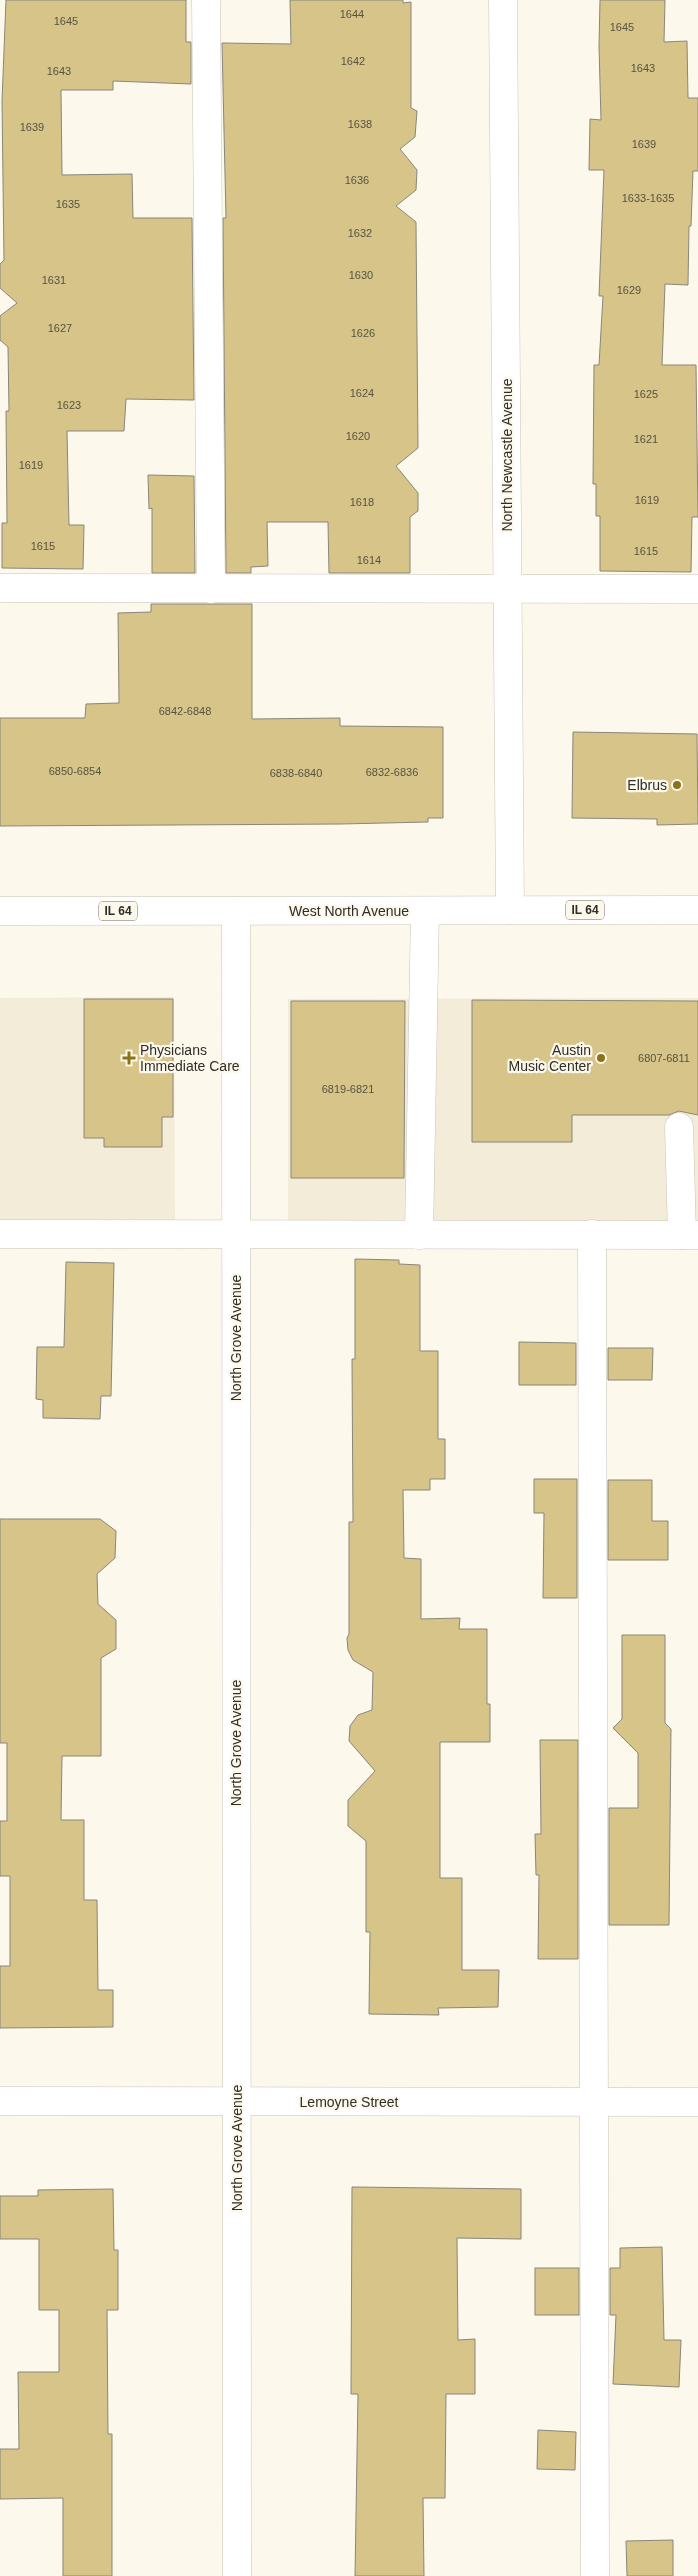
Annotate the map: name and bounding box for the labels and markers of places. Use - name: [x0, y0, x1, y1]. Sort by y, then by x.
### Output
- place label: Elbrus: [627, 777, 667, 793]
- marker: Elbrus: [671, 779, 683, 791]
- place label: Physicians Immediate Care: [140, 1042, 240, 1074]
- place label: Austin Music Center: [509, 1042, 591, 1074]
- marker: Physicians Immediate Care: [122, 1051, 136, 1065]
- marker: Austin Music Center: [595, 1052, 607, 1064]

